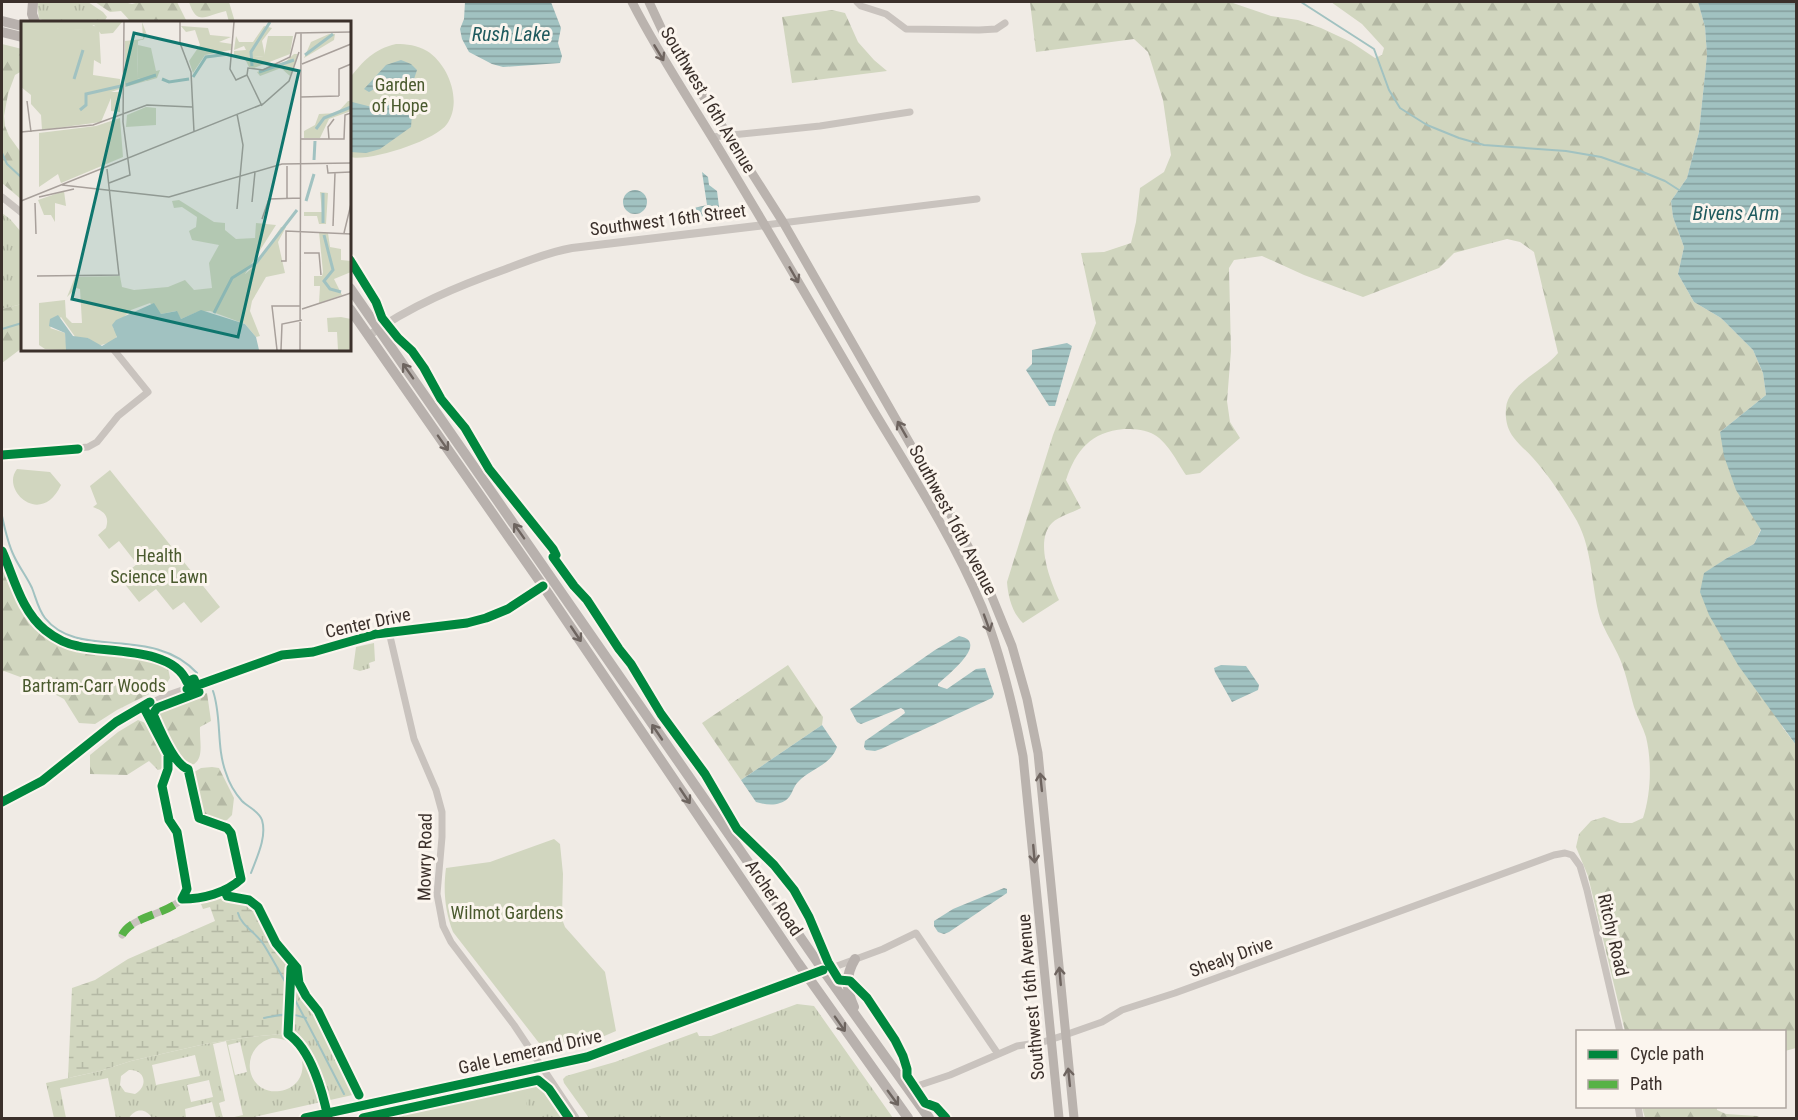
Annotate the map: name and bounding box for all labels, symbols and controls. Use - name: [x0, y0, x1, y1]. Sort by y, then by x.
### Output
- inset map: [21, 21, 351, 351]
- water label: Rush Lake: [472, 22, 550, 46]
- street label: Southwest 16th Avenue: [657, 23, 760, 177]
- one-way arrow: [654, 44, 666, 61]
- park label: Garden of Hope: [372, 74, 428, 116]
- street label: Southwest 16th Street: [589, 200, 747, 239]
- water label: Bivens Arm: [1693, 201, 1779, 225]
- one-way arrow: [789, 266, 801, 283]
- one-way arrow: [402, 364, 414, 380]
- one-way arrow: [895, 420, 907, 437]
- one-way arrow: [437, 434, 449, 450]
- street label: Southwest 16th Avenue: [905, 441, 1002, 598]
- one-way arrow: [513, 524, 525, 540]
- park label: Health Science Lawn: [110, 545, 208, 587]
- street label: Center Drive: [323, 603, 412, 642]
- one-way arrow: [983, 613, 994, 632]
- one-way arrow: [570, 625, 582, 642]
- park label: Bartram-Carr Woods: [22, 675, 166, 696]
- one-way arrow: [651, 724, 664, 741]
- one-way arrow: [1035, 773, 1046, 793]
- one-way arrow: [679, 787, 692, 804]
- street label: Mowry Road: [413, 813, 436, 901]
- one-way arrow: [1029, 844, 1040, 864]
- street label: Archer Road: [741, 856, 807, 940]
- street label: Ritchy Road: [1594, 892, 1633, 978]
- park label: Wilmot Gardens: [451, 902, 563, 923]
- street label: Southwest 16th Avenue: [1013, 913, 1048, 1081]
- street label: Shealy Drive: [1186, 932, 1275, 981]
- one-way arrow: [1054, 967, 1065, 987]
- one-way arrow: [834, 1015, 846, 1031]
- street label: Gale Lemerand Drive: [456, 1025, 604, 1078]
- legend: [1576, 1030, 1786, 1108]
- text: Cycle path: [1630, 1043, 1704, 1064]
- one-way arrow: [1064, 1067, 1075, 1087]
- text: Path: [1630, 1073, 1663, 1094]
- one-way arrow: [887, 1090, 899, 1106]

